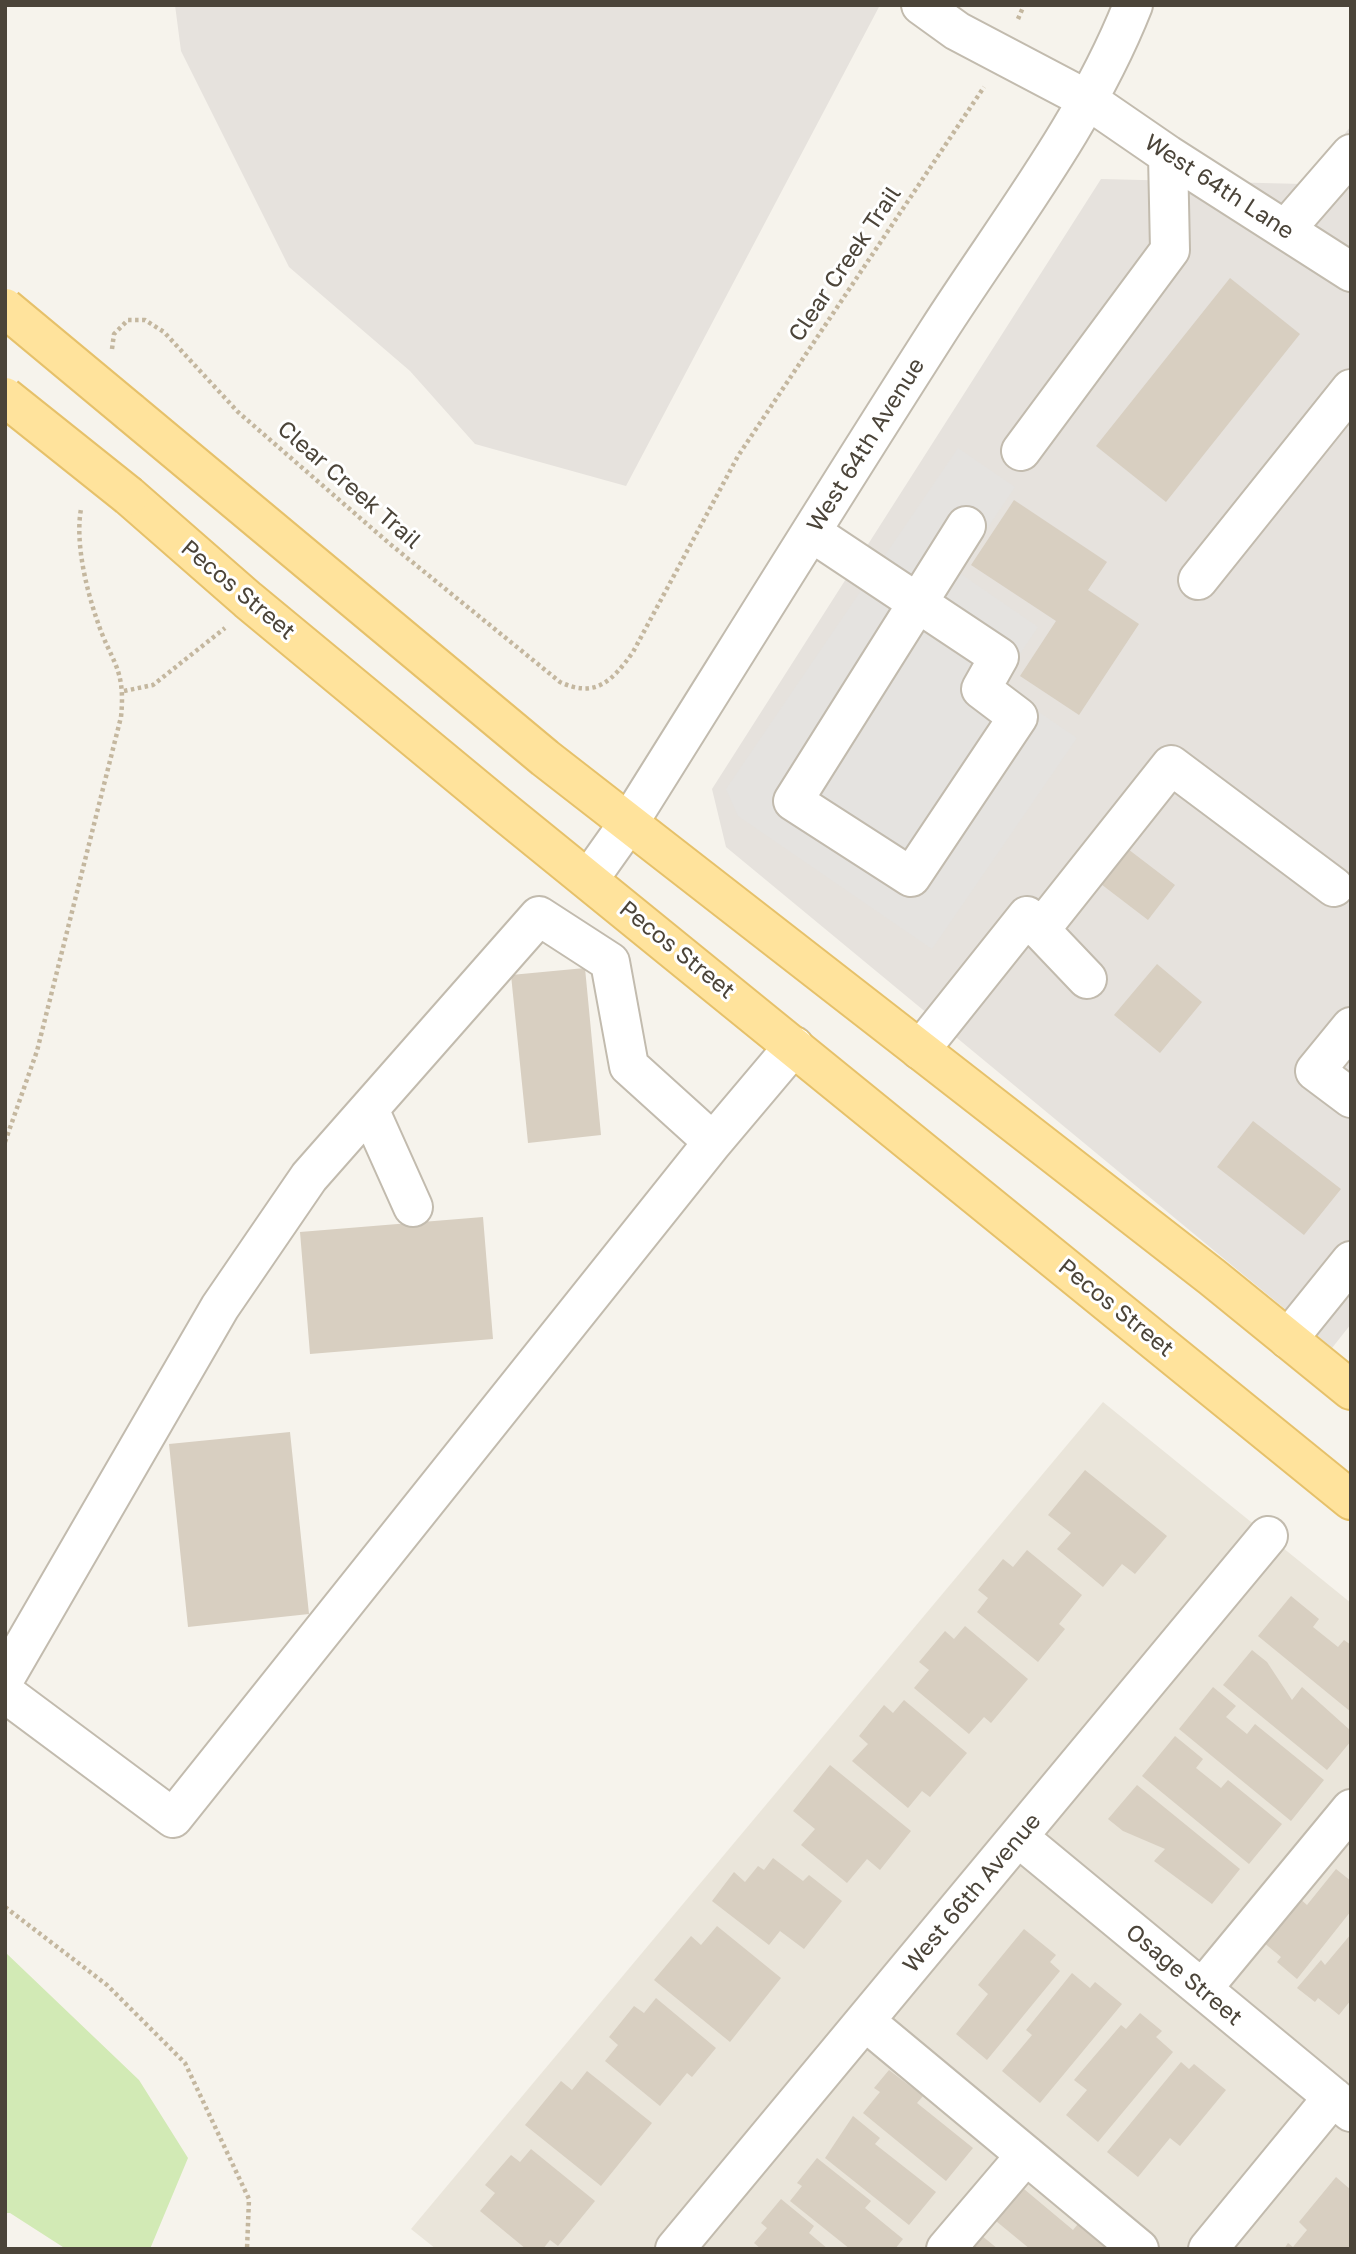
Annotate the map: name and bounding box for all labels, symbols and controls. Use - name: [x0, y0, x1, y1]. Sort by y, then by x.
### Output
- street label: West 64th Lane: [1139, 128, 1299, 246]
- street label: Clear Creek Trail: [783, 181, 907, 347]
- street label: West 64th Avenue: [801, 353, 931, 537]
- street label: Clear Creek Trail: [272, 415, 426, 555]
- street label: Pecos Street: [175, 534, 301, 646]
- street label: Pecos Street: [614, 895, 740, 1005]
- street label: Pecos Street: [1053, 1253, 1179, 1363]
- street label: West 66th Avenue: [897, 1808, 1047, 1978]
- street label: Osage Street: [1120, 1918, 1248, 2032]

